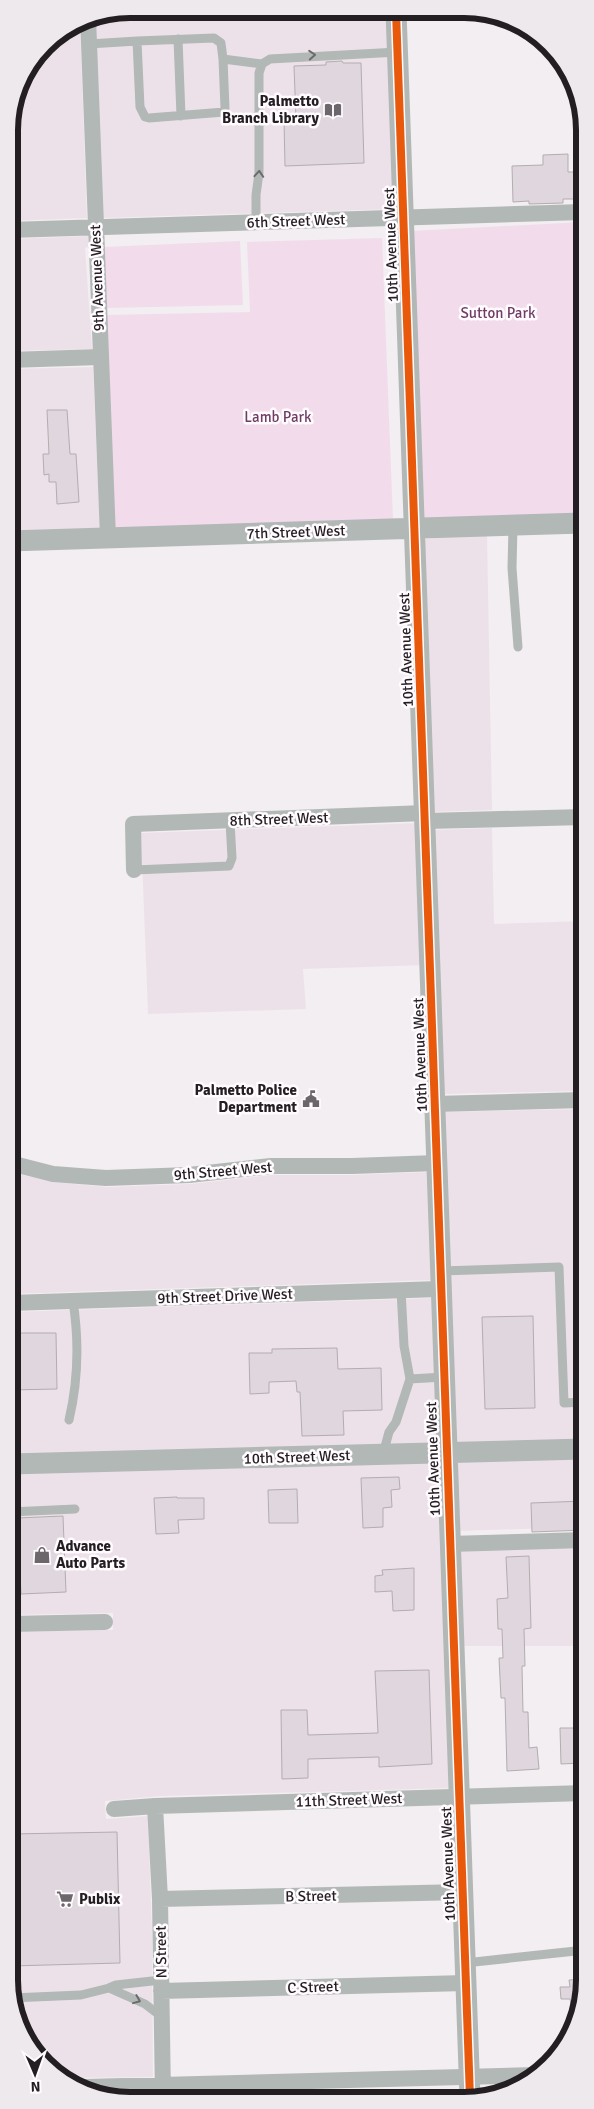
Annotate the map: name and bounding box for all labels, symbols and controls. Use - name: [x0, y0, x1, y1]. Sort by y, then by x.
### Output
- one-way arrow: [308, 50, 316, 61]
- place label: Palmetto Branch Library: [222, 92, 320, 127]
- library icon: Palmetto Branch Library: [323, 100, 343, 120]
- one-way arrow: [253, 169, 264, 177]
- street label: 10th Avenue West: [380, 187, 402, 303]
- street label: 6th Street West: [246, 210, 346, 232]
- street label: 9th Avenue West: [86, 224, 108, 332]
- park label: Sutton Park: [460, 304, 536, 322]
- park label: Lamb Park: [244, 408, 312, 426]
- street label: 7th Street West: [246, 521, 346, 543]
- street label: 10th Avenue West: [395, 592, 417, 708]
- street label: 8th Street West: [229, 808, 329, 830]
- street label: 10th Avenue West: [409, 997, 431, 1113]
- place label: Palmetto Police Department: [194, 1081, 297, 1116]
- public building icon: Palmetto Police Department: [301, 1089, 321, 1109]
- street label: 9th Street West: [173, 1158, 273, 1184]
- street label: 9th Street Drive West: [157, 1285, 293, 1307]
- street label: 10th Avenue West: [422, 1401, 444, 1517]
- street label: 10th Street West: [243, 1446, 351, 1468]
- place label: Advance Auto Parts: [56, 1537, 126, 1572]
- shop icon: Advance Auto Parts: [32, 1545, 52, 1565]
- street label: 11th Street West: [295, 1789, 403, 1811]
- street label: 10th Avenue West: [437, 1806, 459, 1922]
- street label: B Street: [285, 1887, 337, 1905]
- supermarket icon: Publix: [55, 1889, 75, 1909]
- place label: Publix: [79, 1890, 121, 1908]
- street label: N Street: [152, 1926, 170, 1978]
- street label: C Street: [287, 1977, 339, 1997]
- one-way arrow: [132, 1994, 141, 2005]
- north arrow: [10, 2049, 60, 2099]
- text: N: [30, 2078, 41, 2095]

